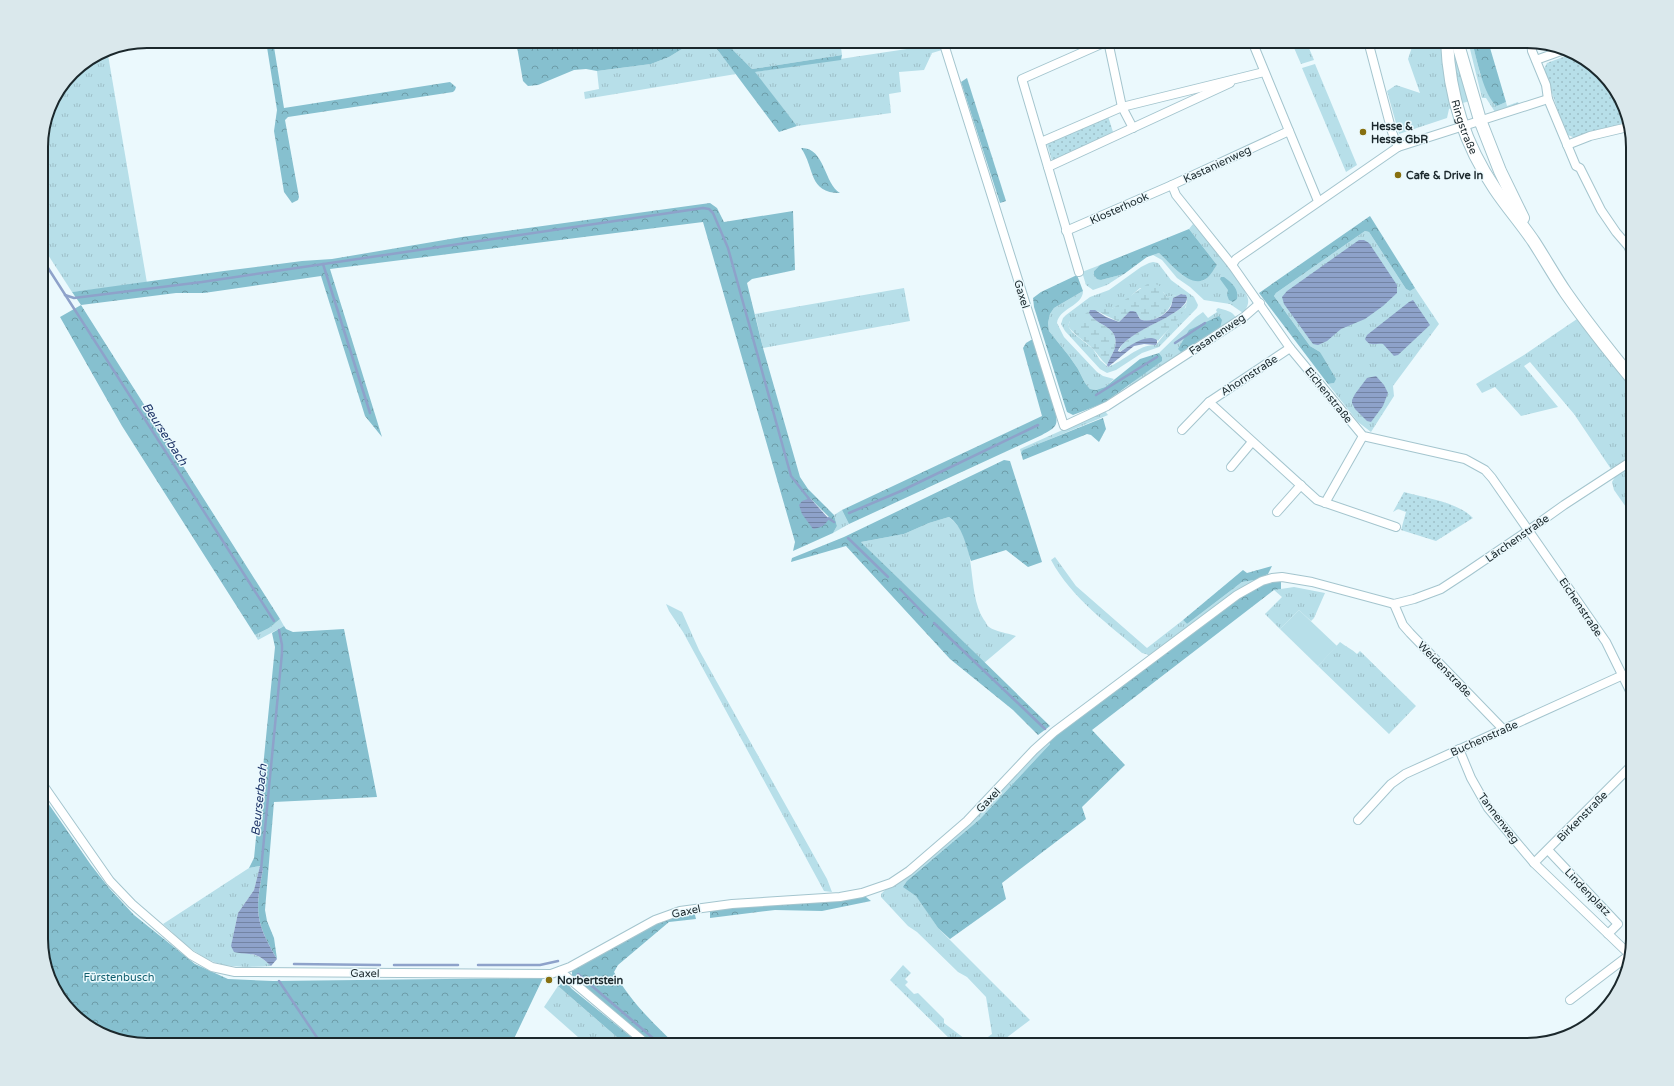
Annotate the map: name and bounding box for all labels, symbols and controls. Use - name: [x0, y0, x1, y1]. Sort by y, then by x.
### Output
- street label: Ringstraße: [1448, 98, 1480, 156]
- place label: Hesse & Hesse GbR: [1371, 120, 1428, 146]
- marker: Hesse & Hesse GbR: [1358, 127, 1368, 137]
- street label: Kastanienweg: [1181, 143, 1253, 186]
- place label: Cafe & Drive In: [1406, 169, 1484, 182]
- marker: Cafe & Drive In: [1393, 170, 1403, 180]
- street label: Klosterhook: [1088, 190, 1150, 227]
- street label: Gaxel: [1011, 278, 1032, 310]
- street label: Fasanenweg: [1187, 311, 1248, 358]
- street label: Ahornstraße: [1218, 352, 1280, 399]
- street label: Eichenstraße: [1302, 365, 1355, 426]
- water label: Beurserbach: [139, 400, 191, 469]
- street label: Lärchenstraße: [1483, 512, 1552, 565]
- street label: Eichenstraße: [1556, 575, 1605, 639]
- street label: Weidenstraße: [1415, 639, 1474, 700]
- street label: Buchenstraße: [1448, 718, 1520, 759]
- water label: Beurserbach: [248, 763, 270, 837]
- street label: Gaxel: [974, 785, 1003, 815]
- street label: Birkenstraße: [1554, 788, 1610, 844]
- street label: Tannenweg: [1475, 790, 1522, 846]
- street label: Lindenplatz: [1562, 866, 1614, 919]
- street label: Gaxel: [670, 902, 702, 921]
- street label: Gaxel: [350, 967, 380, 980]
- park label: Fürstenbusch: [84, 971, 154, 984]
- place label: Norbertstein: [557, 974, 623, 987]
- marker: Norbertstein: [544, 975, 554, 985]

